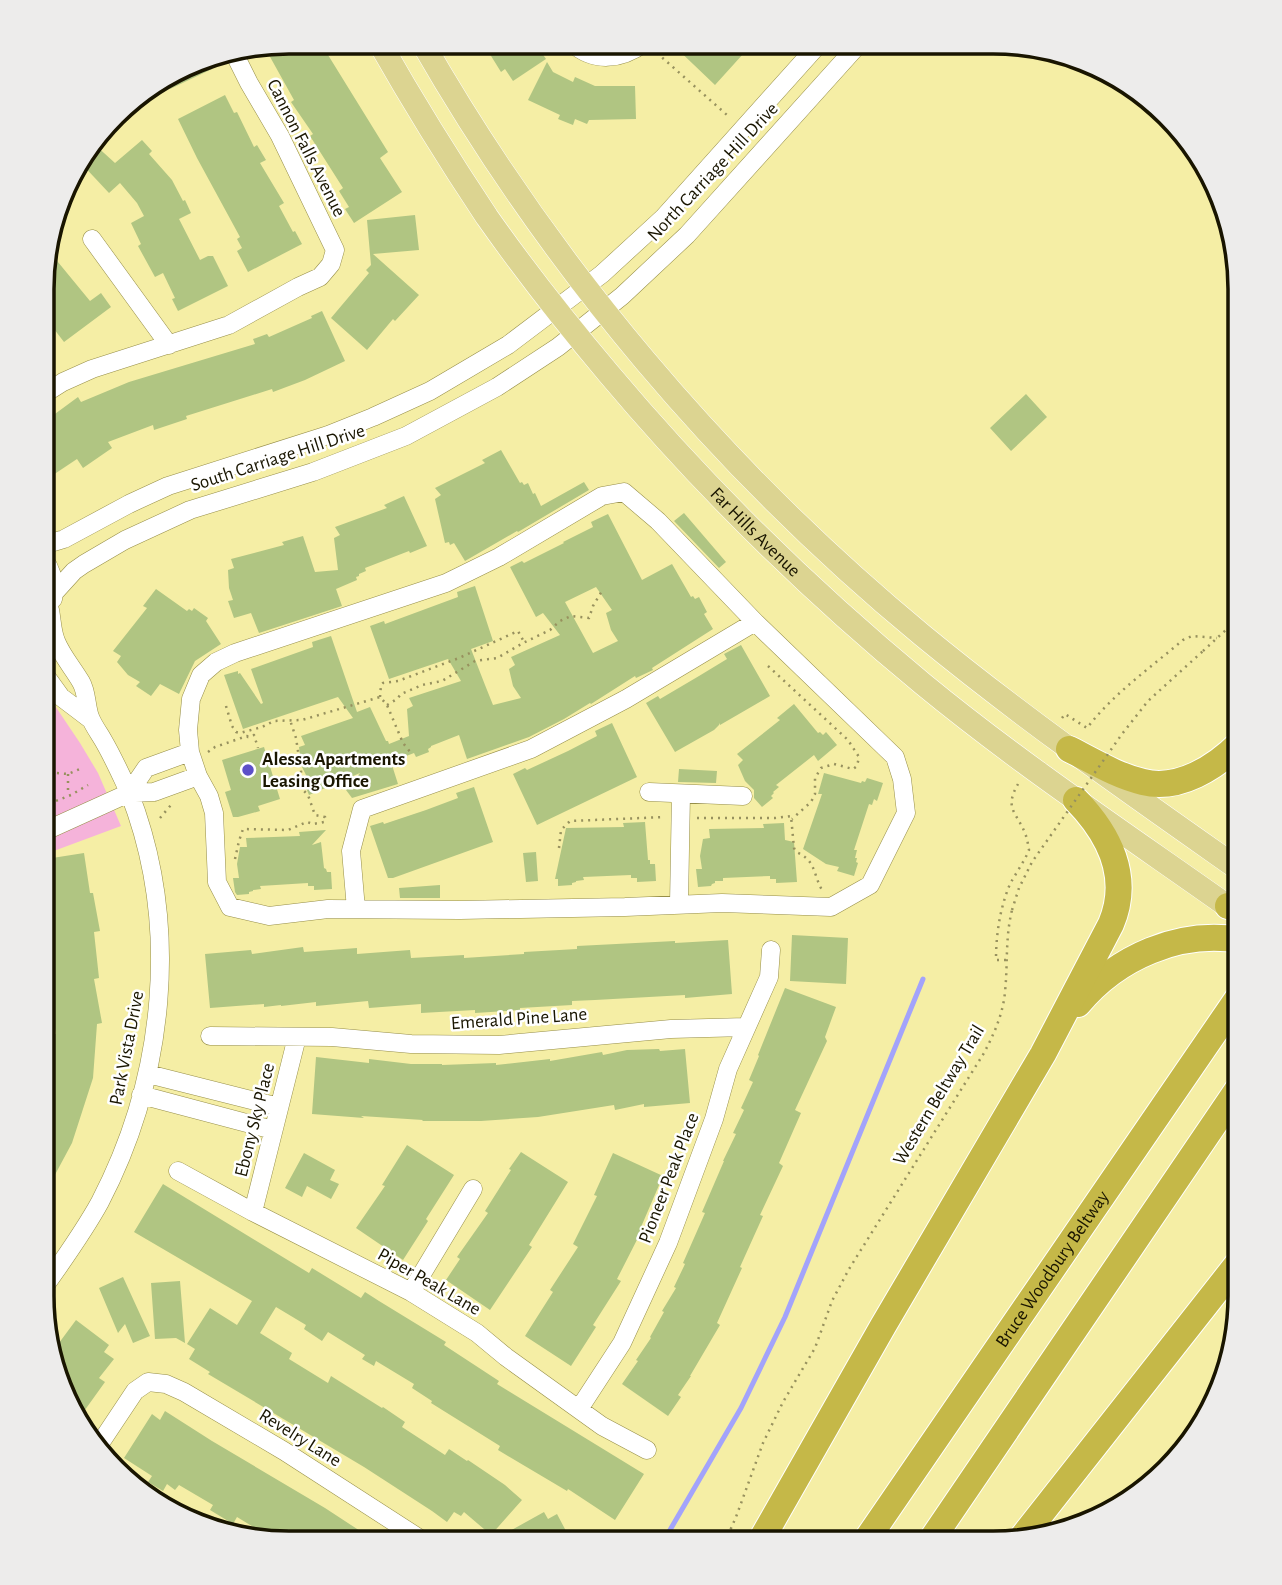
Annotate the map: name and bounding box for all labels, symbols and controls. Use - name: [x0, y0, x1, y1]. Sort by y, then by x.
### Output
- street label: Cannon Falls Avenue: [263, 76, 349, 220]
- street label: North Carriage Hill Drive: [644, 99, 782, 245]
- street label: South Carriage Hill Drive: [189, 421, 367, 495]
- street label: Far Hills Avenue: [707, 484, 804, 580]
- place label: Alessa Apartments Leasing Office: [262, 750, 405, 791]
- marker: Alessa Apartments Leasing Office: [240, 762, 256, 778]
- street label: Park Vista Drive: [107, 989, 147, 1107]
- street label: Emerald Pine Lane: [450, 1005, 588, 1033]
- street label: Western Beltway Trail: [890, 1022, 988, 1168]
- street label: Ebony Sky Place: [232, 1061, 278, 1179]
- street label: Pioneer Peak Place: [635, 1110, 703, 1246]
- street label: Bruce Woodbury Beltway: [992, 1187, 1112, 1351]
- street label: Piper Peak Lane: [374, 1245, 484, 1319]
- street label: Revelry Lane: [256, 1405, 344, 1471]

